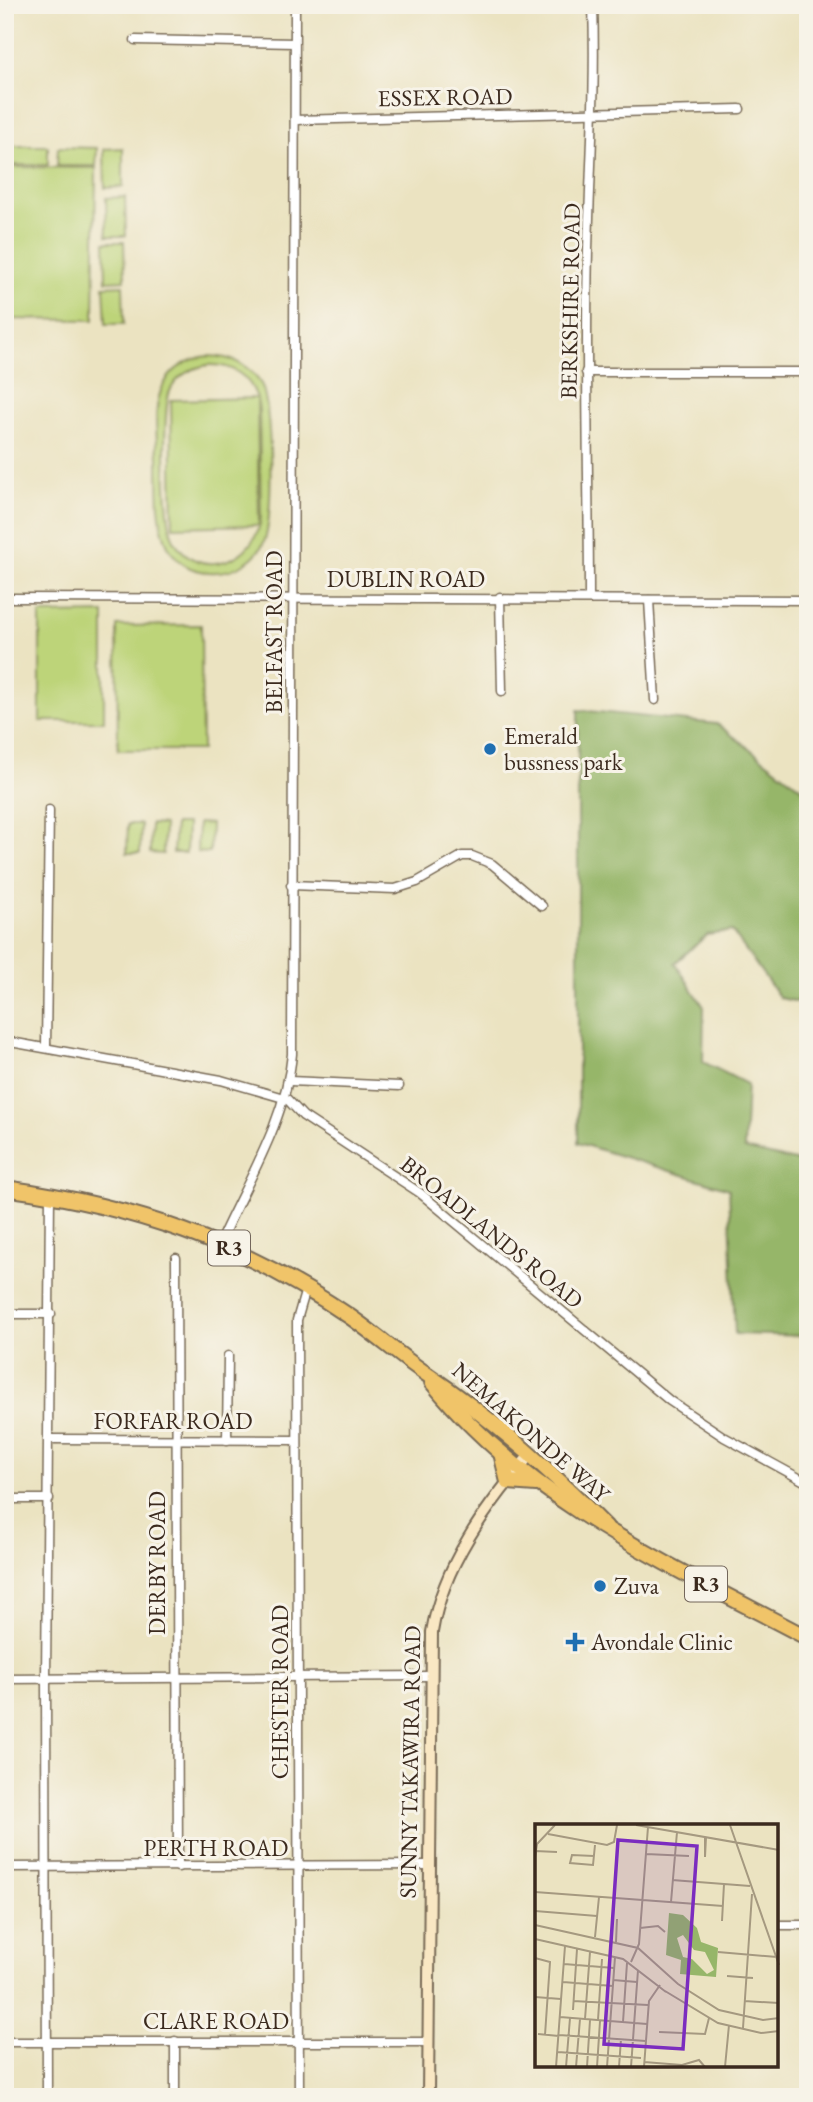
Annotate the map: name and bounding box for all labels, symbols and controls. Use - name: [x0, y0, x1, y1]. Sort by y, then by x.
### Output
- street label: ESSEX ROAD: [377, 81, 513, 113]
- street label: BERKSHIRE ROAD: [553, 203, 587, 399]
- street label: BELFAST ROAD: [259, 550, 289, 714]
- street label: DUBLIN ROAD: [327, 564, 485, 594]
- place label: Emerald bussness park: [504, 721, 624, 777]
- marker: Emerald bussness park: [482, 741, 498, 757]
- street label: BROADLANDS ROAD: [394, 1149, 590, 1315]
- road number: R3: [208, 1230, 250, 1266]
- street label: NEMAKONDE WAY: [446, 1355, 617, 1510]
- street label: FORFAR ROAD: [93, 1406, 253, 1436]
- street label: DERBY ROAD: [142, 1491, 172, 1635]
- road number: R3: [685, 1566, 727, 1602]
- place label: Zuva: [614, 1571, 660, 1601]
- marker: Zuva: [592, 1578, 608, 1594]
- street label: CHESTER ROAD: [265, 1605, 295, 1779]
- street label: SUNNY TAKAWIRA ROAD: [393, 1625, 427, 1899]
- place label: Avondale Clinic: [590, 1627, 733, 1657]
- marker: Avondale Clinic: [565, 1632, 585, 1652]
- inset map: [535, 1824, 778, 2067]
- street label: PERTH ROAD: [144, 1833, 288, 1863]
- street label: CLARE ROAD: [143, 2006, 289, 2036]

